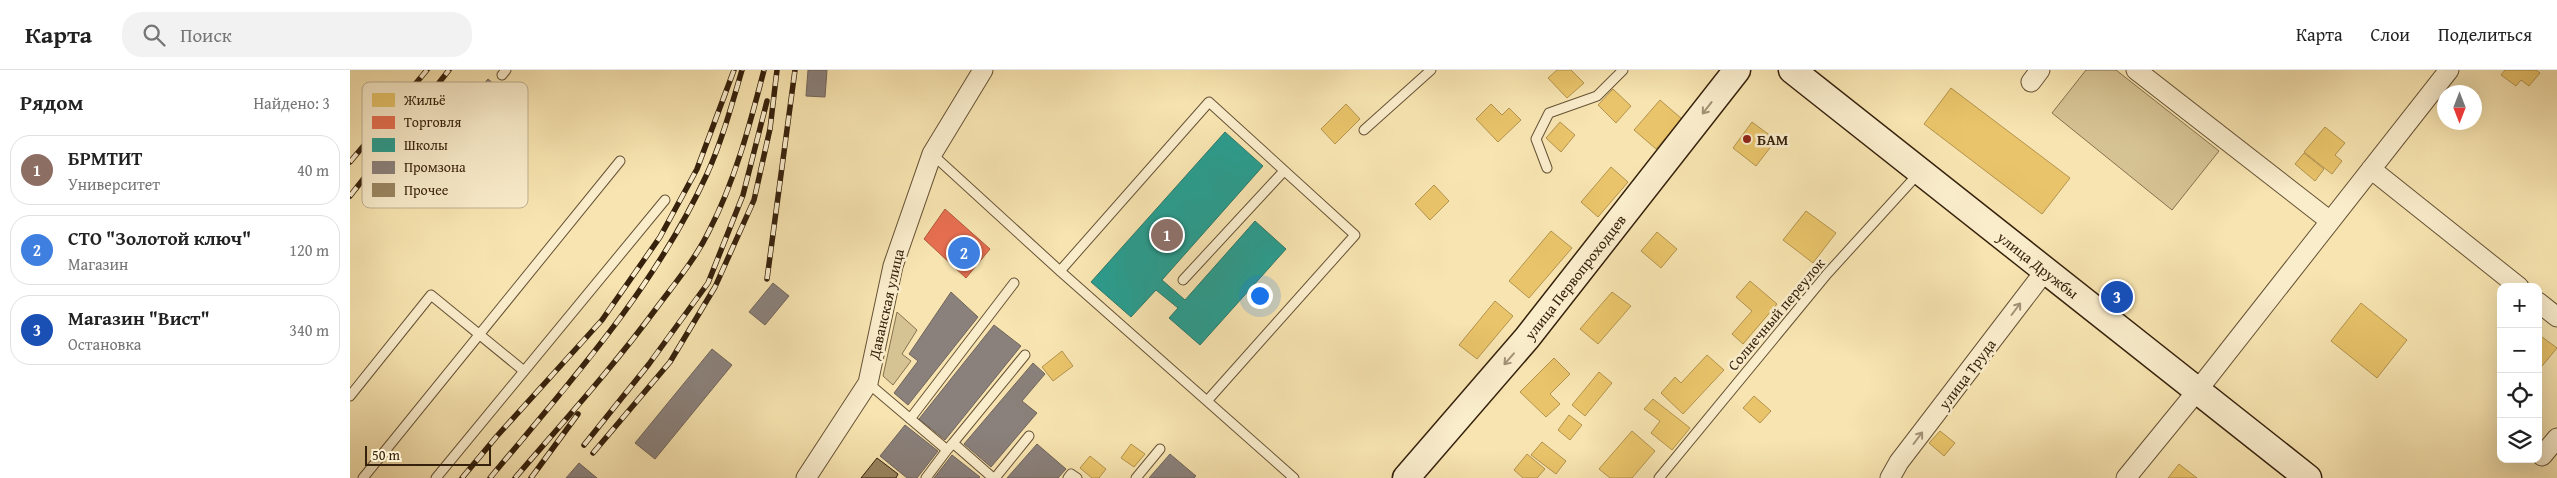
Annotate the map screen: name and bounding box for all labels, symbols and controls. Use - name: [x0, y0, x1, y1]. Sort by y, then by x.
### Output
- search box: [122, 12, 472, 57]
- text: Карта: [25, 17, 92, 52]
- icon: search: [140, 21, 168, 49]
- text: Поиск: [180, 21, 232, 49]
- text: Карта: [2296, 21, 2343, 48]
- text: Слои: [2371, 21, 2410, 48]
- text: Поделиться: [2438, 21, 2532, 48]
- legend: [362, 82, 528, 208]
- north arrow: [2437, 85, 2482, 130]
- text: Рядом: [20, 87, 83, 118]
- text: Жильё: [403, 90, 446, 110]
- text: Найдено: 3: [253, 91, 330, 115]
- one-way arrow: [1702, 102, 1713, 115]
- text: Торговля: [404, 112, 461, 132]
- place label: БАМ: [1757, 129, 1789, 150]
- marker: БАМ: [1741, 133, 1753, 145]
- text: Школы: [404, 135, 448, 155]
- text: БРМТИТ: [68, 144, 143, 172]
- text: Промзона: [404, 157, 466, 177]
- text: 1: [33, 158, 41, 182]
- text: 40 m: [297, 158, 329, 182]
- text: Университет: [68, 172, 160, 196]
- text: Прочее: [404, 180, 449, 200]
- street label: улица Первопроходцев: [1519, 210, 1631, 345]
- pin: 1: [1151, 216, 1183, 254]
- text: СТО "Золотой ключ": [68, 224, 251, 252]
- street label: улица Дружбы: [1992, 226, 2084, 304]
- pin: 2: [948, 234, 980, 272]
- text: 2: [33, 238, 41, 262]
- text: 120 m: [289, 238, 329, 262]
- street label: Даванская улица: [863, 246, 909, 362]
- text: Магазин: [68, 252, 128, 276]
- street label: Солнечный переулок: [1723, 253, 1830, 375]
- pin: 3: [2101, 278, 2133, 316]
- your location: [1247, 283, 1273, 309]
- map controls: [2497, 283, 2542, 463]
- button: +: [2497, 283, 2542, 328]
- one-way arrow: [2011, 303, 2022, 316]
- text: Магазин "Вист": [68, 304, 210, 332]
- text: 3: [33, 318, 41, 342]
- text: 340 m: [289, 318, 329, 342]
- button: −: [2497, 328, 2542, 373]
- text: Остановка: [68, 332, 141, 356]
- street label: улица Труда: [1933, 334, 2001, 414]
- one-way arrow: [1503, 353, 1514, 366]
- button: locate: [2497, 373, 2542, 418]
- button: layers: [2497, 418, 2542, 463]
- one-way arrow: [1912, 432, 1923, 445]
- scale bar: [365, 443, 491, 466]
- text: 50 m: [372, 445, 400, 465]

